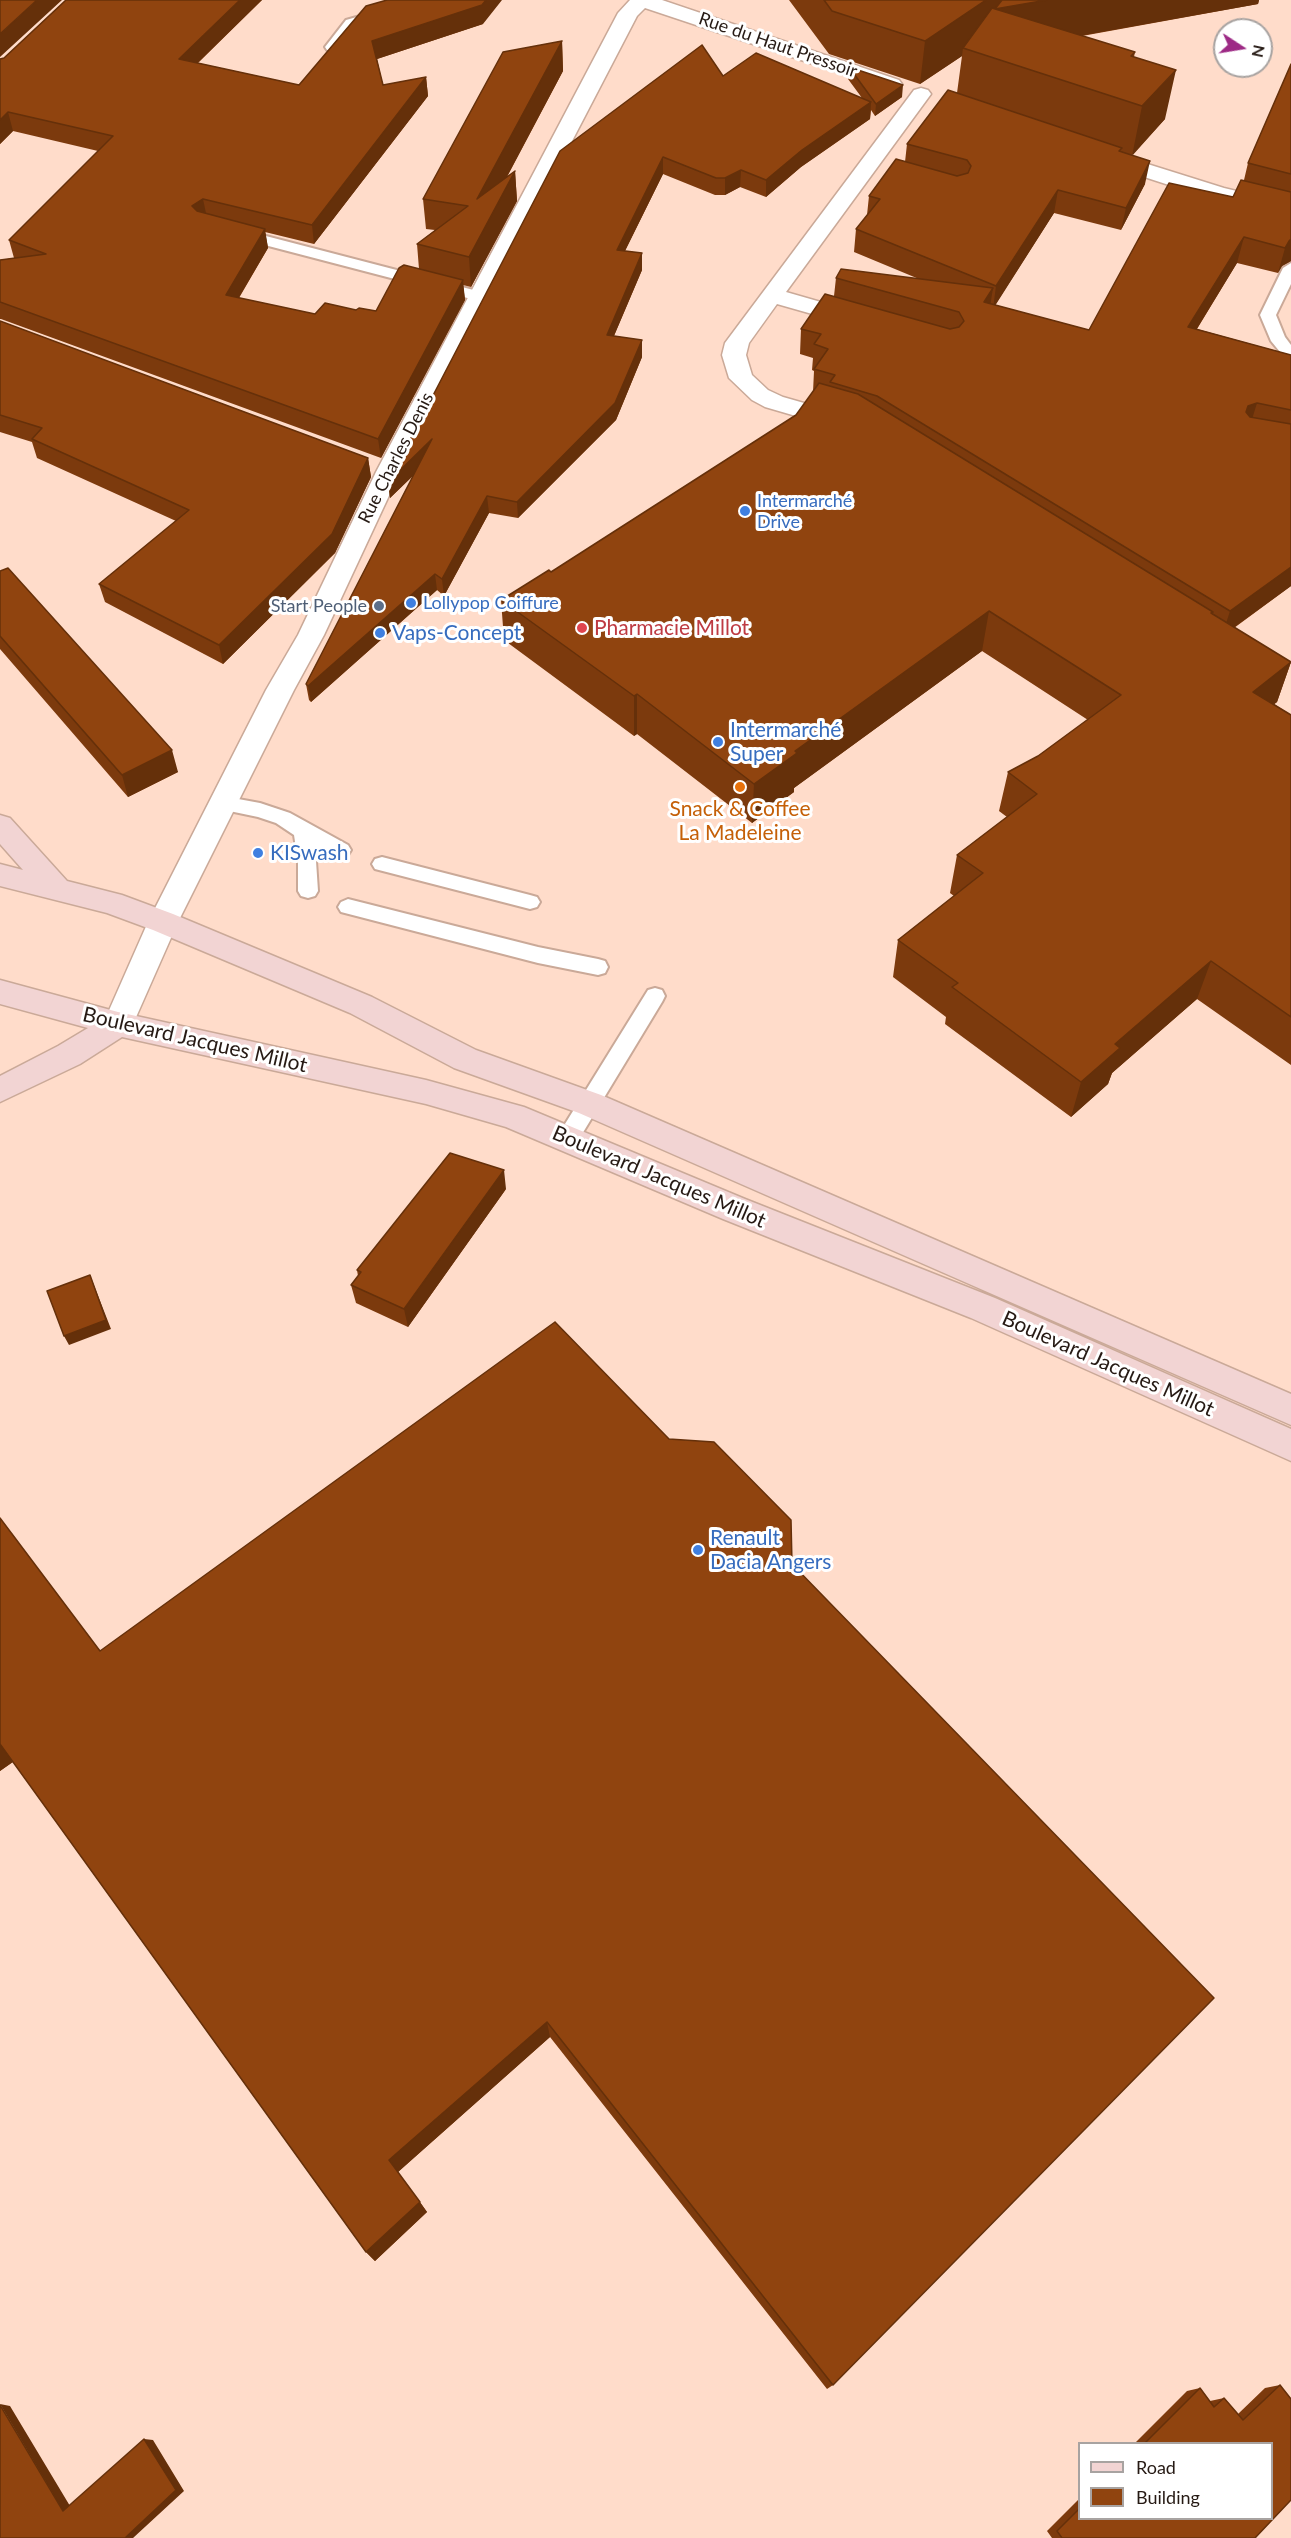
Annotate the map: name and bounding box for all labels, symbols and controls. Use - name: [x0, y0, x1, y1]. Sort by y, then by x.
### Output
- street label: Rue du Haut Pressoir: [696, 8, 860, 82]
- north arrow: [1213, 18, 1273, 78]
- text: N: [1249, 43, 1270, 59]
- street label: Rue Charles Denis: [354, 389, 438, 527]
- place label: Intermarché Drive: [757, 490, 852, 532]
- marker: Intermarché Drive: [738, 504, 752, 518]
- place label: Lollypop Coiffure: [423, 592, 559, 614]
- place label: Start People: [271, 595, 367, 617]
- marker: Lollypop Coiffure: [404, 596, 418, 610]
- marker: Start People: [372, 599, 386, 613]
- place label: Pharmacie Millot: [594, 615, 749, 641]
- place label: Vaps-Concept: [392, 620, 521, 646]
- marker: Pharmacie Millot: [575, 621, 589, 635]
- marker: Vaps-Concept: [373, 626, 387, 640]
- place label: Intermarché Super: [730, 717, 841, 767]
- marker: Intermarché Super: [711, 735, 725, 749]
- marker: Snack & Coffee La Madeleine: [733, 780, 747, 794]
- place label: Snack & Coffee La Madeleine: [669, 796, 811, 846]
- place label: KISwash: [270, 840, 348, 866]
- marker: KISwash: [251, 846, 265, 860]
- street label: Boulevard Jacques Millot: [80, 1002, 310, 1078]
- street label: Boulevard Jacques Millot: [548, 1121, 770, 1233]
- street label: Boulevard Jacques Millot: [998, 1306, 1218, 1422]
- place label: Renault Dacia Angers: [710, 1525, 831, 1575]
- marker: Renault Dacia Angers: [691, 1543, 705, 1557]
- legend: [1078, 2442, 1273, 2520]
- text: Road: [1136, 2456, 1176, 2478]
- text: Building: [1136, 2486, 1200, 2508]

